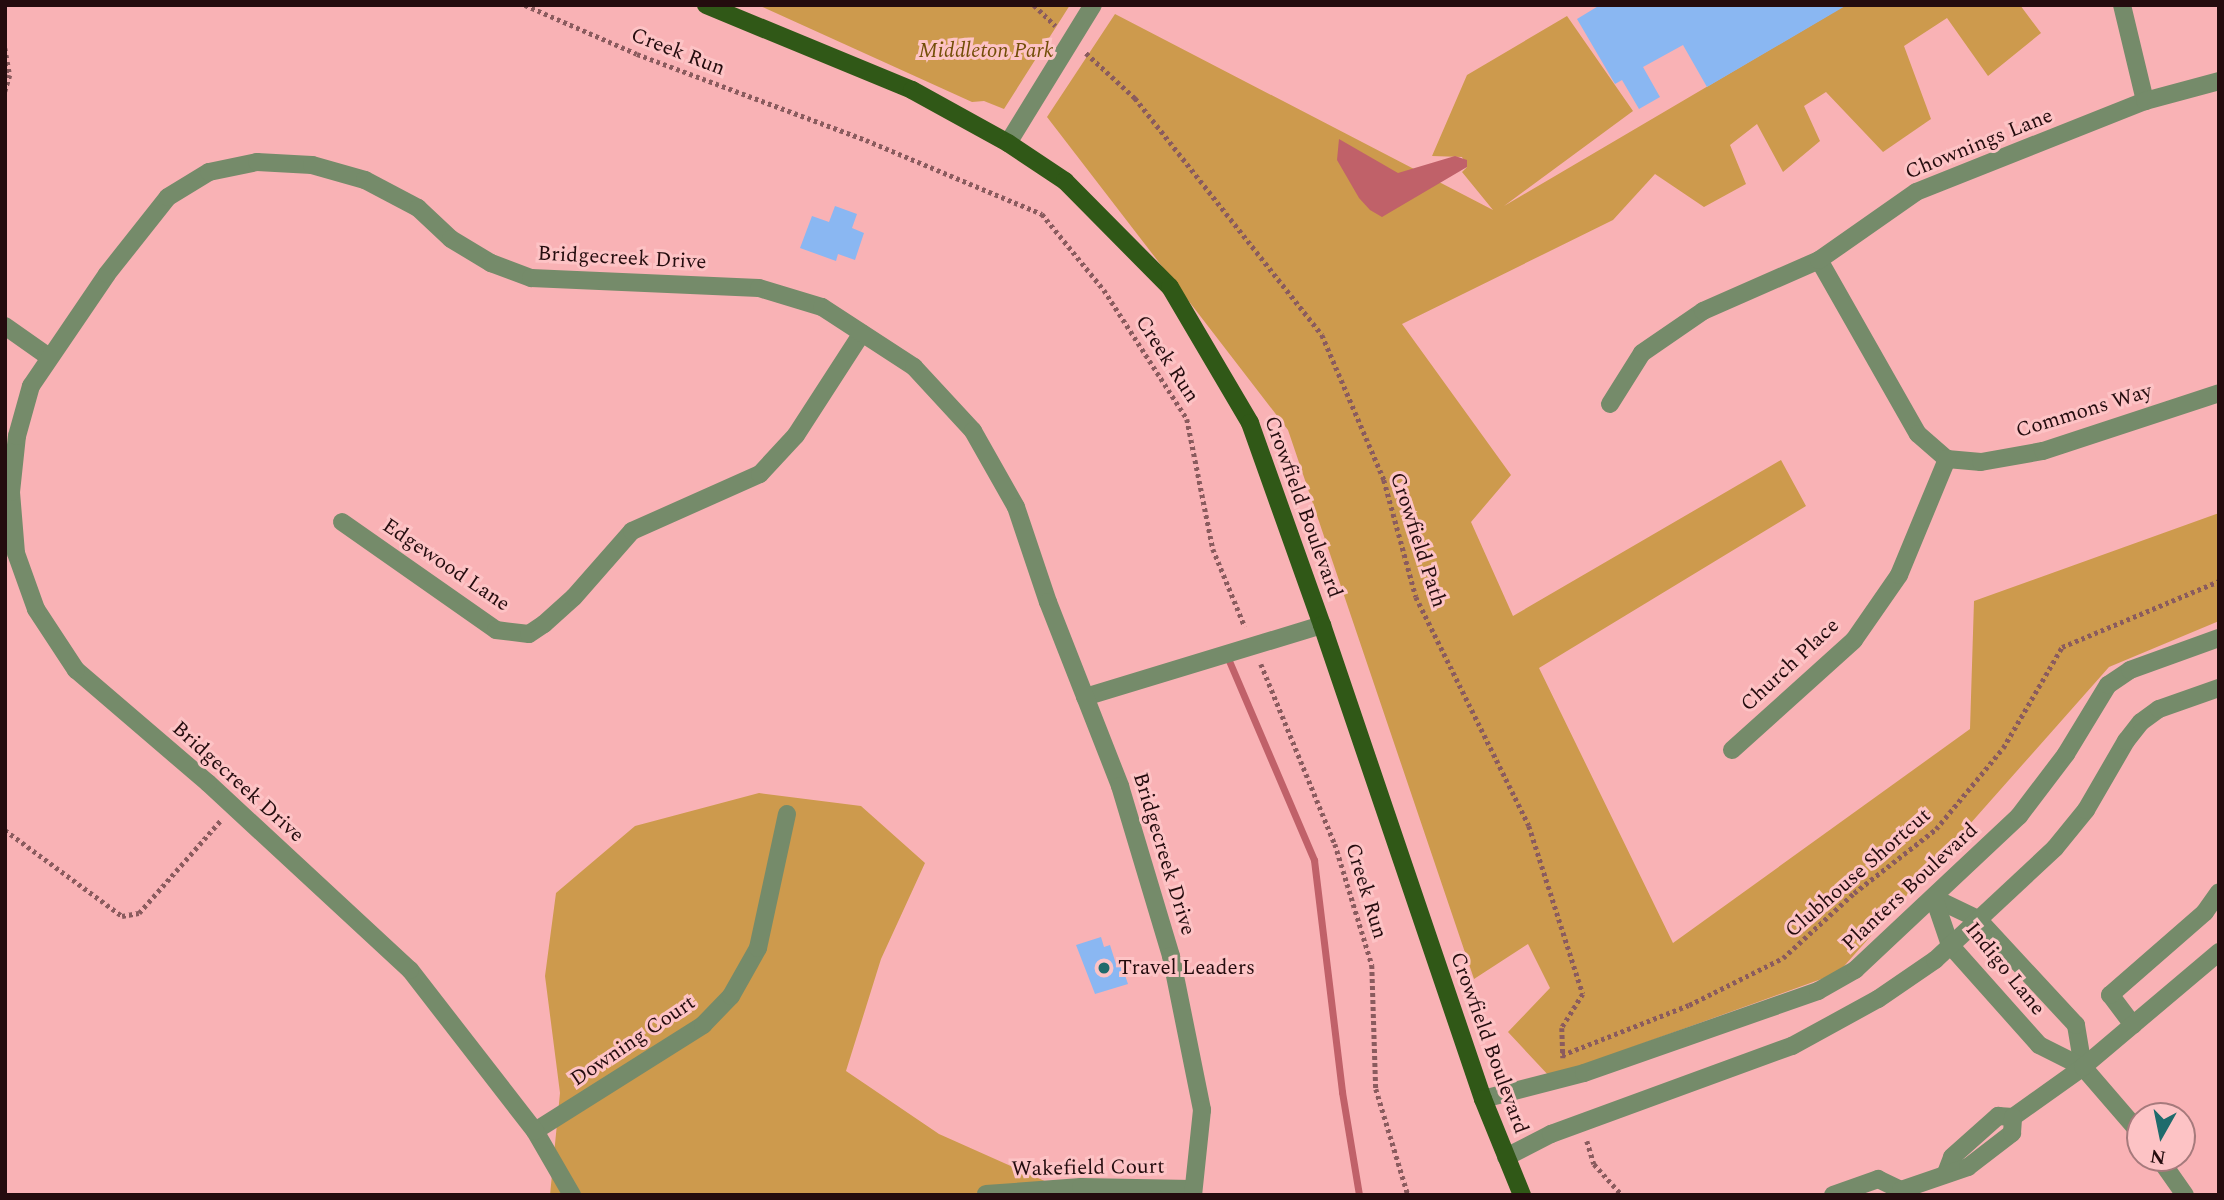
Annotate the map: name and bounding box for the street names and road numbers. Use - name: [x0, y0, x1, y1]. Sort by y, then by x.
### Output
- street label: Creek Run: [627, 23, 729, 81]
- street label: Chownings Lane: [1902, 103, 2056, 185]
- street label: Bridgecreek Drive: [537, 241, 707, 275]
- street label: Creek Run: [1130, 311, 1204, 407]
- street label: Commons Way: [2013, 378, 2155, 444]
- street label: Crowfield Boulevard: [1258, 413, 1348, 601]
- street label: Crowfield Path: [1384, 469, 1452, 611]
- street label: Edgewood Lane: [377, 513, 515, 617]
- street label: Church Place: [1736, 613, 1844, 717]
- street label: Bridgecreek Drive: [167, 716, 309, 848]
- street label: Bridgecreek Drive: [1127, 770, 1201, 938]
- street label: Clubhouse Shortcut: [1780, 803, 1936, 943]
- street label: Planters Boulevard: [1837, 818, 1983, 956]
- street label: Creek Run: [1340, 840, 1392, 942]
- street label: Indigo Lane: [1960, 917, 2050, 1021]
- street label: Crowfield Boulevard: [1444, 949, 1534, 1137]
- street label: Downing Court: [566, 990, 700, 1092]
- street label: Wakefield Court: [1011, 1154, 1165, 1182]

